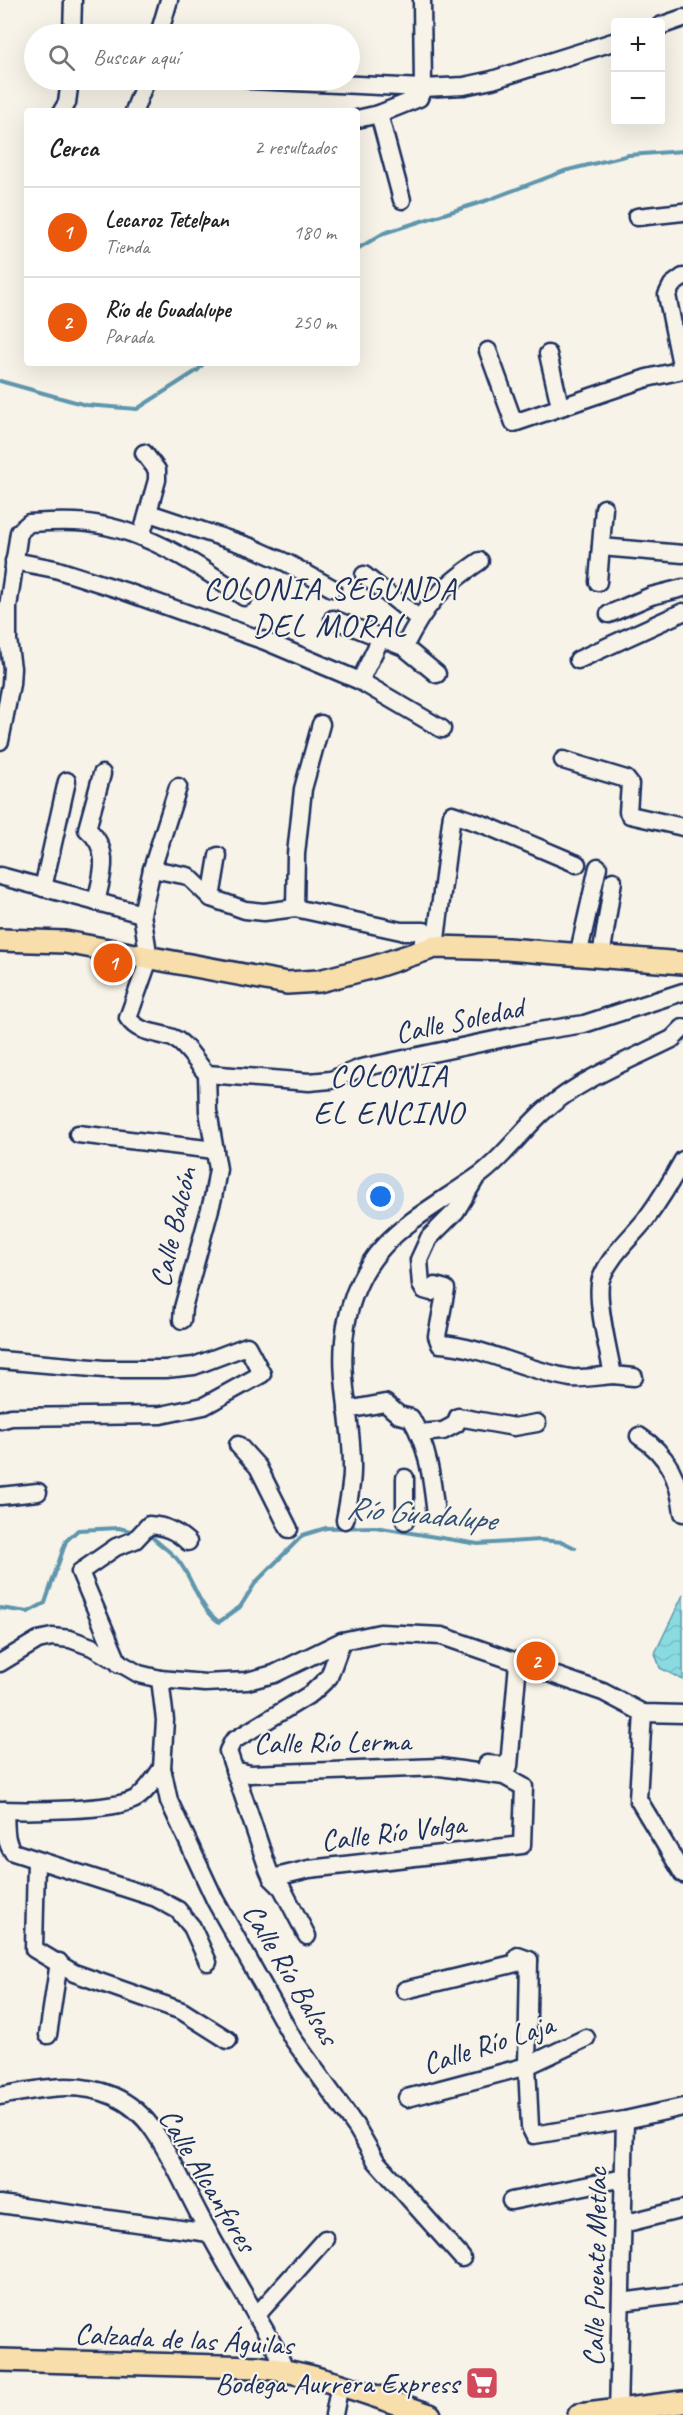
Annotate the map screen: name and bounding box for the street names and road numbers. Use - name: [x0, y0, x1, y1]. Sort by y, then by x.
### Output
- street label: Calle Soledad: [391, 987, 531, 1052]
- street label: Calle Balcón: [141, 1162, 206, 1291]
- street label: Calle Río Lerma: [253, 1722, 413, 1762]
- street label: Calle Río Volga: [319, 1804, 470, 1860]
- street label: Calle Río Balsas: [234, 1896, 349, 2054]
- street label: Calle Río Laja: [417, 2004, 561, 2083]
- street label: Calle Alcanfores: [150, 2101, 267, 2261]
- street label: Calle Puente Metlac: [574, 2166, 616, 2367]
- street label: Calzada de las Águilas: [74, 2314, 297, 2364]

